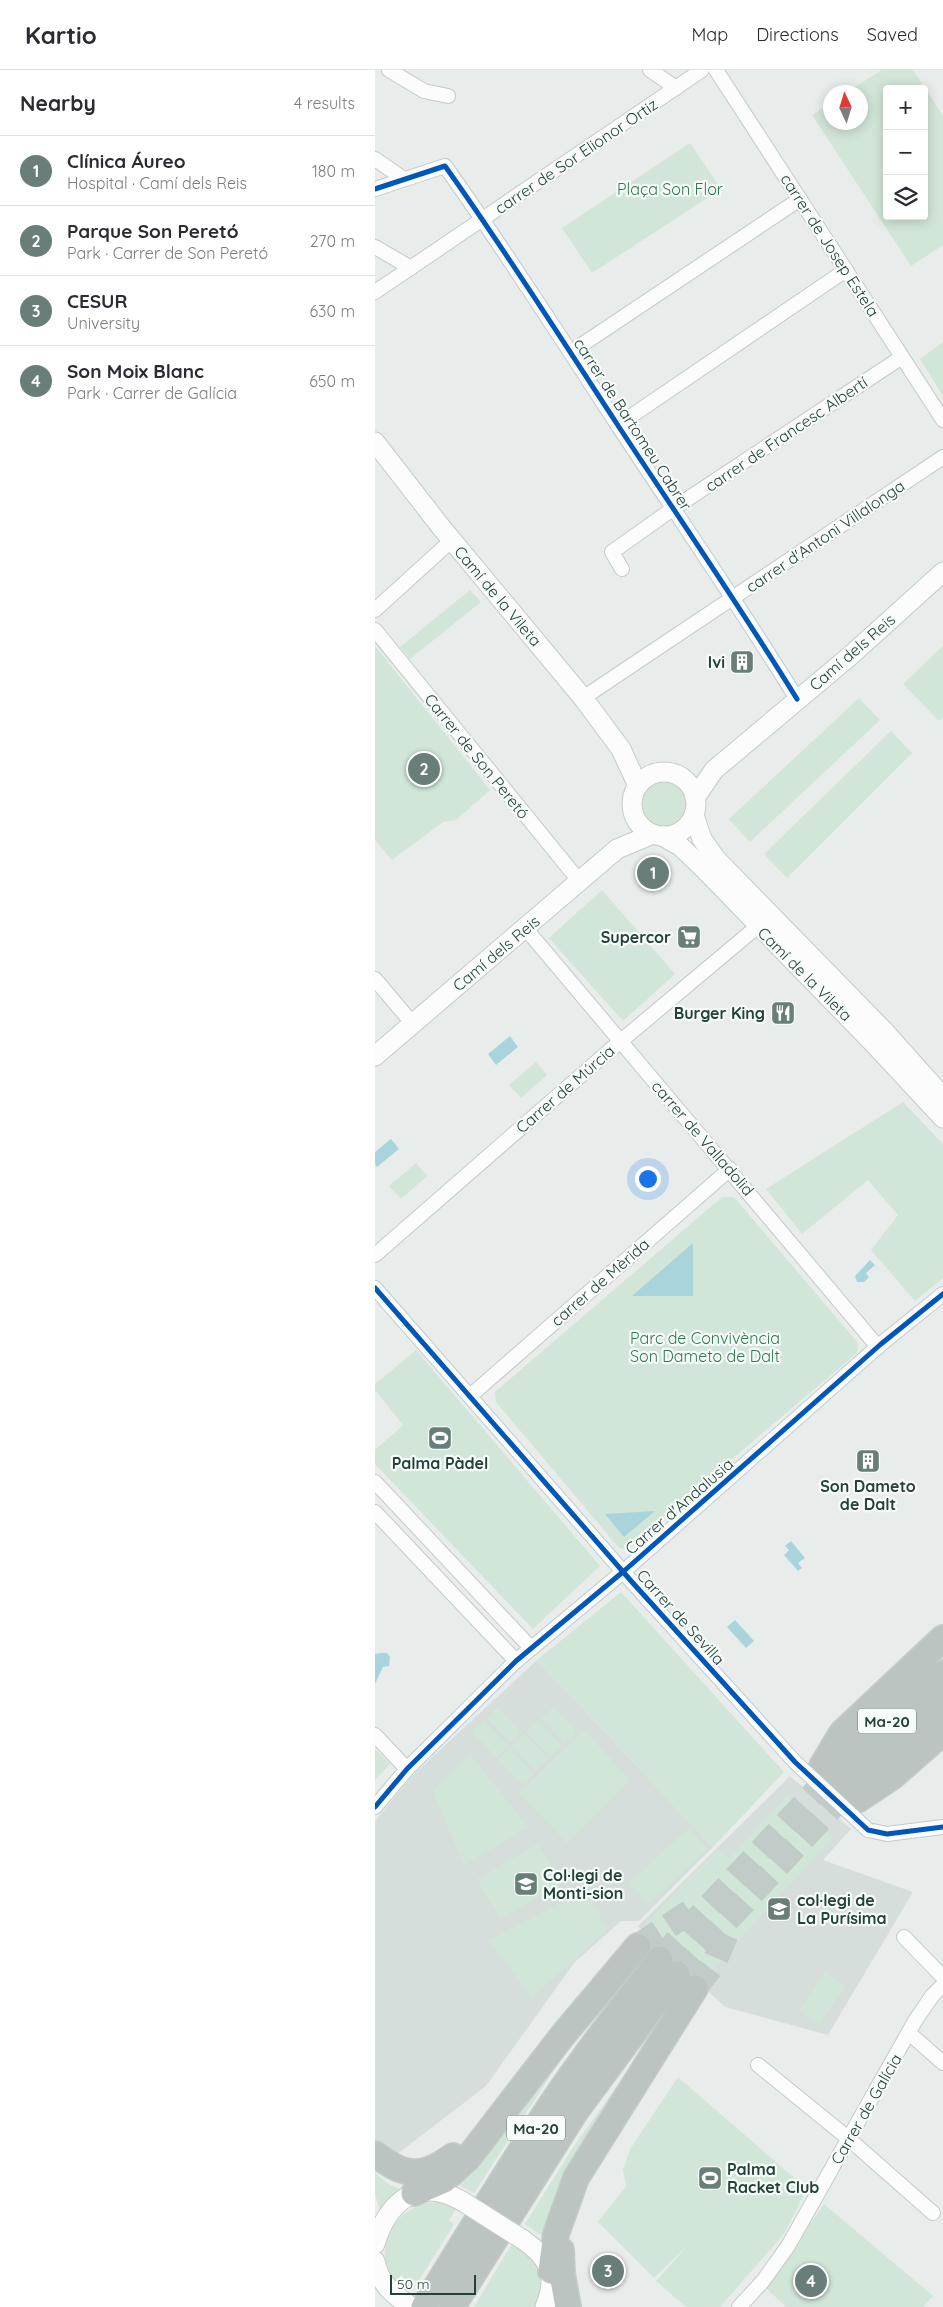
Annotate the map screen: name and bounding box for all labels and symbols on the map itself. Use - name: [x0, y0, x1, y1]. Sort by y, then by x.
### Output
- north arrow: [823, 85, 868, 130]
- street label: carrer de Sor Elionor Ortiz: [491, 94, 661, 218]
- street label: carrer de Josep Estela: [776, 170, 884, 320]
- park label: Plaça Son Flor: [617, 179, 723, 199]
- street label: carrer de Bartomeu Cabrer: [570, 334, 696, 514]
- street label: carrer de Francesc Albertí: [701, 372, 872, 496]
- street label: carrer d'Antoni Villalonga: [742, 475, 908, 597]
- street label: Camí de la Vileta: [450, 542, 546, 650]
- street label: Camí dels Reis: [805, 609, 899, 695]
- building icon: Ivi: [729, 649, 755, 675]
- place label: Ivi: [708, 652, 725, 672]
- street label: Carrer de Son Peretó: [420, 689, 534, 823]
- pin: 2: [408, 750, 440, 788]
- pin: 1: [637, 854, 669, 892]
- street label: Camí dels Reis: [448, 911, 544, 995]
- street label: Camí de la Vileta: [754, 923, 856, 1025]
- supermarket icon: Supercor: [676, 924, 702, 950]
- place label: Supercor: [601, 927, 671, 947]
- restaurant icon: Burger King: [770, 1000, 796, 1026]
- place label: Burger King: [674, 1003, 765, 1023]
- street label: Carrer de Múrcia: [512, 1041, 618, 1137]
- street label: carrer de Valladolid: [648, 1076, 758, 1200]
- your location: [635, 1166, 661, 1192]
- street label: carrer de Mèrida: [547, 1234, 653, 1330]
- park label: Parc de Convivència Son Dameto de Dalt: [630, 1328, 780, 1366]
- sports icon: Palma Pàdel: [427, 1425, 453, 1451]
- building icon: Son Dameto de Dalt: [855, 1448, 881, 1474]
- place label: Palma Pàdel: [392, 1453, 488, 1473]
- street label: Carrer d'Andalusia: [621, 1454, 737, 1558]
- place label: Son Dameto de Dalt: [820, 1476, 916, 1514]
- street label: Carrer de Sevilla: [633, 1565, 729, 1669]
- road number: Ma-20: [858, 1708, 916, 1734]
- place label: Col·legi de Monti-sion: [543, 1865, 623, 1903]
- school or university icon: Col·legi de Monti-sion: [513, 1871, 539, 1897]
- place label: col·legi de La Purísima: [797, 1890, 887, 1928]
- school or university icon: col·legi de La Purísima: [766, 1896, 792, 1922]
- street label: Carrer de Galícia: [826, 2050, 906, 2168]
- road number: Ma-20: [507, 2116, 565, 2140]
- place label: Palma Racket Club: [727, 2159, 819, 2197]
- sports icon: Palma Racket Club: [697, 2165, 723, 2191]
- pin: 3: [592, 2252, 624, 2290]
- pin: 4: [795, 2262, 827, 2300]
- scale bar: [390, 2272, 476, 2295]

